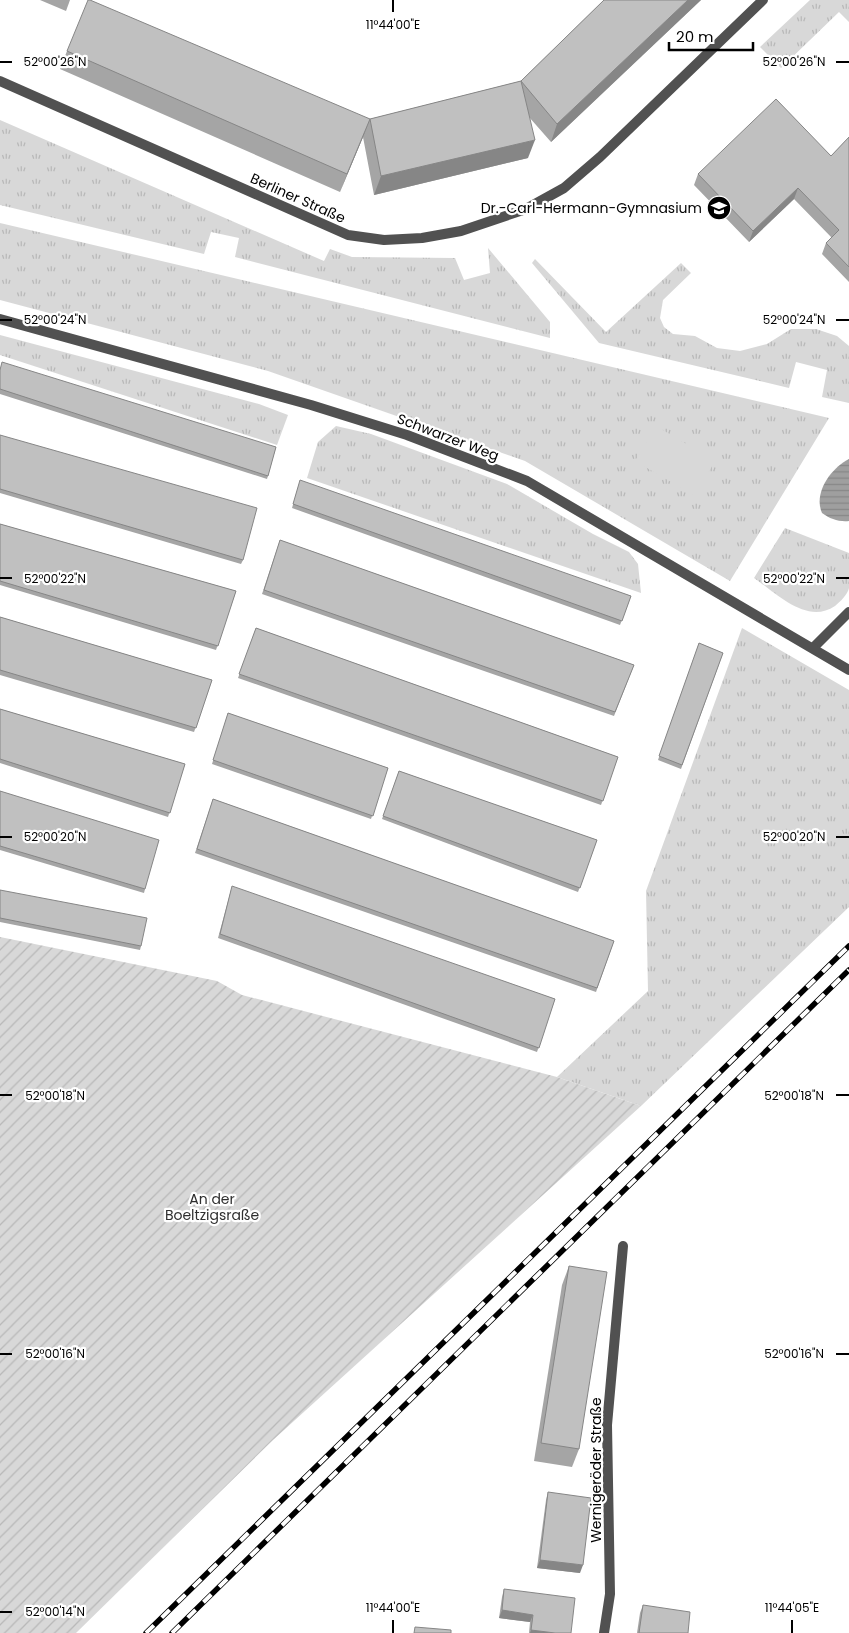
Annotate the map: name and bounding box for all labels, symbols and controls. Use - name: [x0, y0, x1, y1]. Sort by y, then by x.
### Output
- text: 11°44'00"E: [366, 16, 420, 33]
- scale bar: [669, 20, 753, 52]
- text: 20 m: [676, 26, 714, 47]
- text: 52°00'26"N: [24, 53, 86, 70]
- text: 52°00'26"N: [763, 53, 825, 70]
- street label: Berliner Straße: [247, 168, 349, 228]
- school or university icon: Dr.-Carl-Hermann-Gymnasium: [706, 195, 732, 221]
- place label: Dr.-Carl-Hermann-Gymnasium: [481, 198, 702, 218]
- text: 52°00'24"N: [24, 311, 86, 328]
- text: 52°00'24"N: [763, 311, 825, 328]
- street label: Schwarzer Weg: [394, 408, 502, 466]
- text: 52°00'22"N: [24, 570, 86, 587]
- text: 52°00'22"N: [763, 570, 825, 587]
- text: 52°00'20"N: [24, 828, 86, 845]
- text: 52°00'20"N: [763, 828, 825, 845]
- text: 52°00'18"N: [25, 1087, 85, 1104]
- text: 52°00'18"N: [764, 1087, 824, 1104]
- park label: An der Boeltzigsraße: [165, 1189, 259, 1225]
- text: 52°00'16"N: [25, 1345, 85, 1362]
- text: 52°00'16"N: [764, 1345, 824, 1362]
- street label: Wernigeröder Straße: [586, 1397, 606, 1543]
- text: 11°44'00"E: [366, 1599, 420, 1616]
- text: 11°44'05"E: [765, 1599, 819, 1616]
- text: 52°00'14"N: [25, 1603, 85, 1620]

